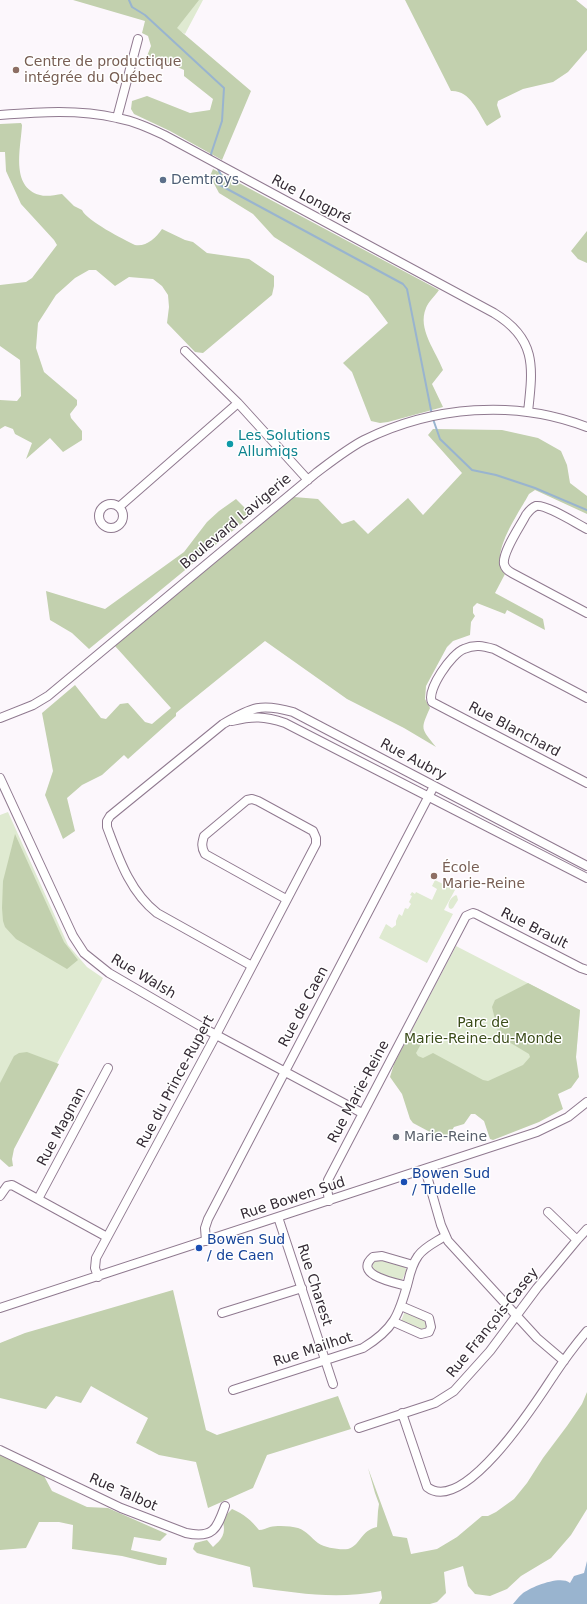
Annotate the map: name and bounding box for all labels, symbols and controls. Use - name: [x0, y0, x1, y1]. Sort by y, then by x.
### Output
- place label: Centre de productique intégrée du Québec: [24, 54, 181, 86]
- marker: Centre de productique intégrée du Québec: [11, 65, 21, 75]
- place label: Demtroys: [171, 172, 239, 188]
- street label: Rue Longpré: [268, 172, 354, 228]
- marker: Demtroys: [158, 175, 168, 185]
- place label: Les Solutions Allumiqs: [238, 428, 330, 460]
- marker: Les Solutions Allumiqs: [225, 439, 235, 449]
- street label: Boulevard Lavigerie: [177, 471, 295, 573]
- street label: Rue Blanchard: [465, 699, 563, 761]
- street label: Rue Aubry: [377, 736, 449, 784]
- place label: École Marie-Reine: [442, 860, 525, 892]
- marker: École Marie-Reine: [429, 871, 439, 881]
- street label: Rue Brault: [498, 905, 570, 953]
- street label: Rue Walsh: [108, 951, 178, 1003]
- street label: Rue de Caen: [276, 964, 332, 1050]
- street label: Rue du Prince-Rupert: [134, 1013, 218, 1151]
- park label: Parc de Marie-Reine-du-Monde: [404, 1015, 562, 1048]
- street label: Rue Marie-Reine: [325, 1038, 393, 1146]
- street label: Rue Magnan: [34, 1085, 90, 1169]
- place label: Marie-Reine: [404, 1129, 487, 1145]
- marker: Marie-Reine: [391, 1132, 401, 1142]
- place label: Bowen Sud / Trudelle: [412, 1166, 490, 1198]
- street label: Rue Bowen Sud: [238, 1174, 348, 1224]
- marker: Bowen Sud / Trudelle: [399, 1177, 409, 1187]
- place label: Bowen Sud / de Caen: [207, 1232, 285, 1264]
- street label: Rue Charest: [293, 1242, 335, 1328]
- marker: Bowen Sud / de Caen: [194, 1243, 204, 1253]
- street label: Rue François-Casey: [444, 1265, 542, 1381]
- street label: Rue Mailhot: [271, 1329, 355, 1371]
- street label: Rue Talbot: [86, 1471, 160, 1515]

